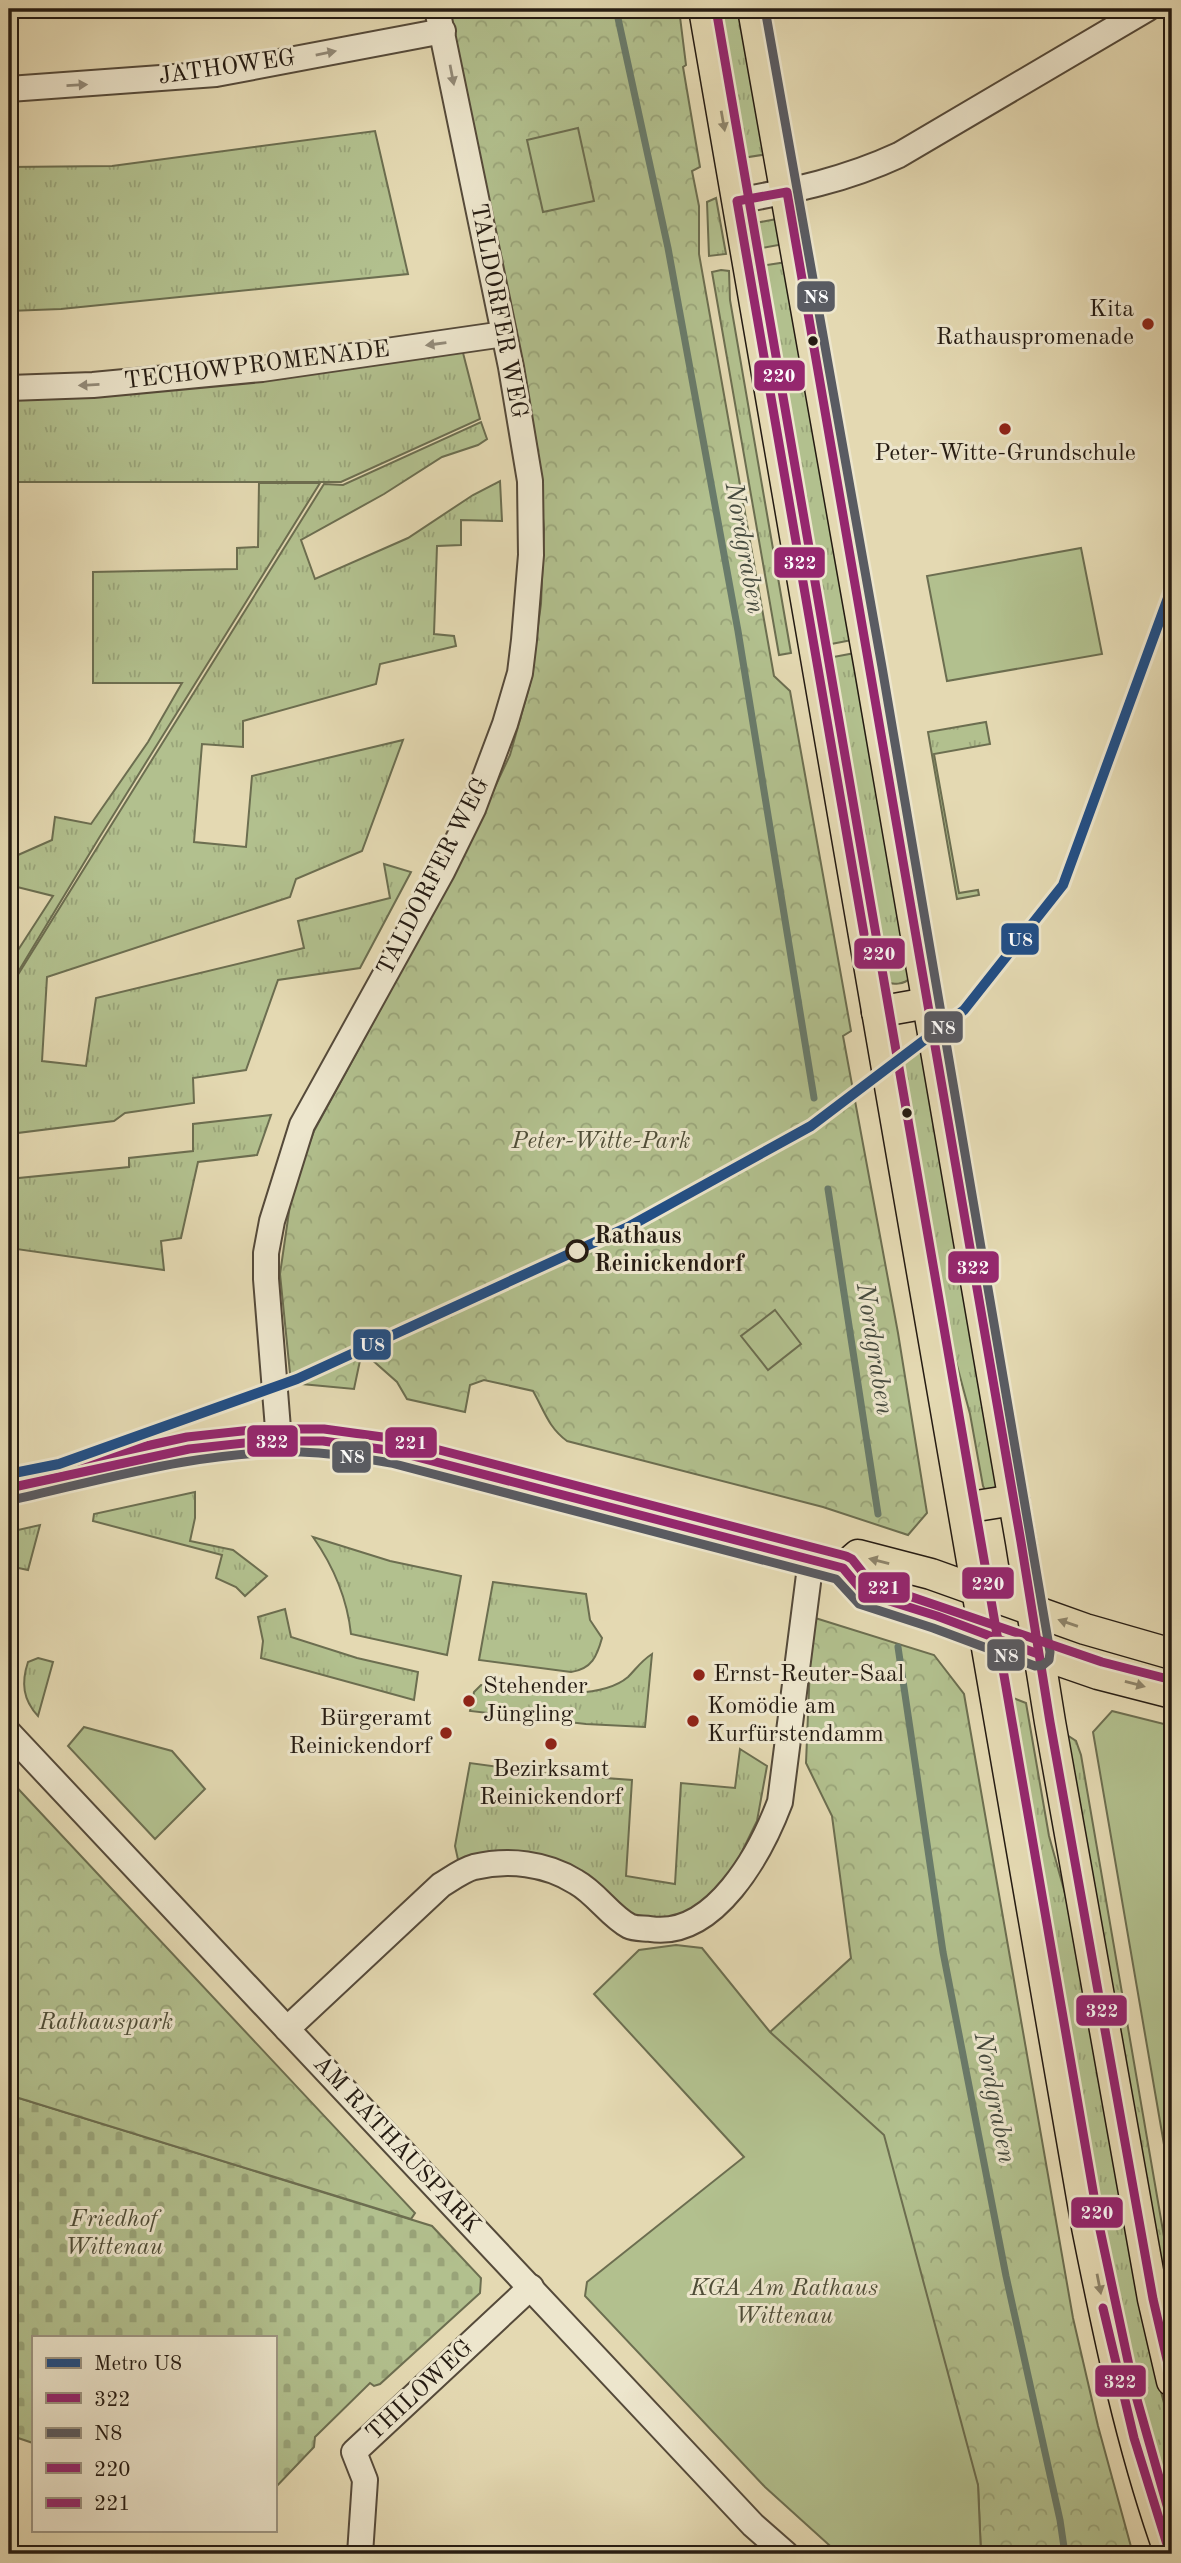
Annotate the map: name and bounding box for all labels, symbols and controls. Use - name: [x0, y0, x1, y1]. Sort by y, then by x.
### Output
- street label: JATHOWEG: [157, 47, 297, 89]
- one-way arrow: [316, 47, 338, 58]
- one-way arrow: [446, 64, 457, 86]
- one-way arrow: [66, 79, 88, 90]
- one-way arrow: [718, 110, 729, 132]
- street label: TALDORFER WEG: [465, 201, 531, 421]
- line badge: N8: [796, 280, 836, 313]
- text: N8: [803, 289, 829, 308]
- place label: Kita Rathauspromenade: [936, 298, 1134, 350]
- marker: Kita Rathauspromenade: [1140, 316, 1156, 332]
- unlabelled marker: [806, 334, 820, 348]
- street label: TECHOWPROMENADE: [123, 338, 391, 394]
- one-way arrow: [425, 338, 447, 349]
- line badge: 220: [753, 359, 806, 392]
- text: 220: [762, 368, 796, 387]
- one-way arrow: [77, 379, 99, 390]
- marker: Peter-Witte-Grundschule: [997, 421, 1013, 437]
- place label: Peter-Witte-Grundschule: [874, 442, 1136, 466]
- water label: Nordgraben: [719, 479, 768, 616]
- line badge: 322: [773, 546, 826, 579]
- text: 322: [783, 555, 817, 574]
- street label: TALDORFER WEG: [374, 774, 494, 980]
- line badge: U8: [1000, 922, 1040, 956]
- text: U8: [1007, 932, 1033, 951]
- line badge: 220: [853, 937, 906, 970]
- text: 220: [862, 946, 896, 965]
- line badge: N8: [923, 1010, 964, 1044]
- text: N8: [930, 1020, 956, 1039]
- unlabelled marker: [900, 1106, 914, 1120]
- park label: Peter-Witte-Park: [510, 1130, 691, 1154]
- place label: Rathaus Reinickendorf: [594, 1225, 745, 1277]
- marker: Rathaus Reinickendorf: [566, 1240, 588, 1262]
- line badge: 322: [947, 1250, 1000, 1284]
- text: 322: [956, 1260, 990, 1279]
- water label: Nordgraben: [851, 1280, 897, 1417]
- line badge: U8: [352, 1328, 392, 1361]
- text: U8: [359, 1337, 385, 1356]
- line badge: 322: [246, 1424, 299, 1458]
- line badge: 221: [384, 1426, 438, 1459]
- text: 322: [255, 1434, 289, 1453]
- text: 221: [394, 1435, 428, 1454]
- line badge: N8: [331, 1440, 372, 1474]
- text: N8: [339, 1449, 365, 1468]
- one-way arrow: [868, 1555, 890, 1566]
- line badge: 220: [961, 1566, 1015, 1600]
- line badge: 221: [857, 1571, 911, 1604]
- text: 220: [971, 1576, 1005, 1595]
- text: 221: [867, 1580, 901, 1599]
- one-way arrow: [1057, 1617, 1078, 1628]
- line badge: N8: [986, 1638, 1026, 1672]
- text: N8: [993, 1648, 1019, 1667]
- place label: Ernst-Reuter-Saal: [713, 1663, 904, 1687]
- marker: Ernst-Reuter-Saal: [691, 1667, 707, 1683]
- place label: Stehender Jüngling: [483, 1675, 588, 1727]
- one-way arrow: [1125, 1679, 1146, 1689]
- marker: Stehender Jüngling: [461, 1693, 477, 1709]
- place label: Komödie am Kurfürstendamm: [707, 1695, 884, 1747]
- place label: Bürgeramt Reinickendorf: [289, 1707, 433, 1759]
- marker: Komödie am Kurfürstendamm: [685, 1713, 701, 1729]
- marker: Bürgeramt Reinickendorf: [438, 1725, 454, 1741]
- marker: Bezirksamt Reinickendorf: [543, 1736, 559, 1752]
- place label: Bezirksamt Reinickendorf: [479, 1758, 624, 1810]
- line badge: 322: [1075, 1994, 1128, 2027]
- text: 322: [1085, 2003, 1119, 2022]
- park label: Rathauspark: [38, 2011, 173, 2035]
- water label: Nordgraben: [968, 2029, 1019, 2166]
- street label: AM RATHAUSPARK: [308, 2052, 484, 2238]
- line badge: 220: [1070, 2196, 1124, 2229]
- text: 220: [1080, 2205, 1114, 2224]
- park label: Friedhof Wittenau: [65, 2208, 164, 2260]
- one-way arrow: [1093, 2273, 1104, 2295]
- park label: KGA Am Rathaus Wittenau: [689, 2277, 878, 2329]
- legend: [32, 2336, 276, 2532]
- street label: THILOWEG: [362, 2336, 478, 2446]
- text: Metro U8: [94, 2354, 182, 2375]
- line badge: 322: [1094, 2364, 1147, 2398]
- text: 322: [1103, 2374, 1137, 2393]
- text: 322: [94, 2390, 131, 2411]
- text: N8: [94, 2424, 122, 2445]
- text: 220: [94, 2460, 131, 2481]
- text: 221: [94, 2494, 131, 2515]

